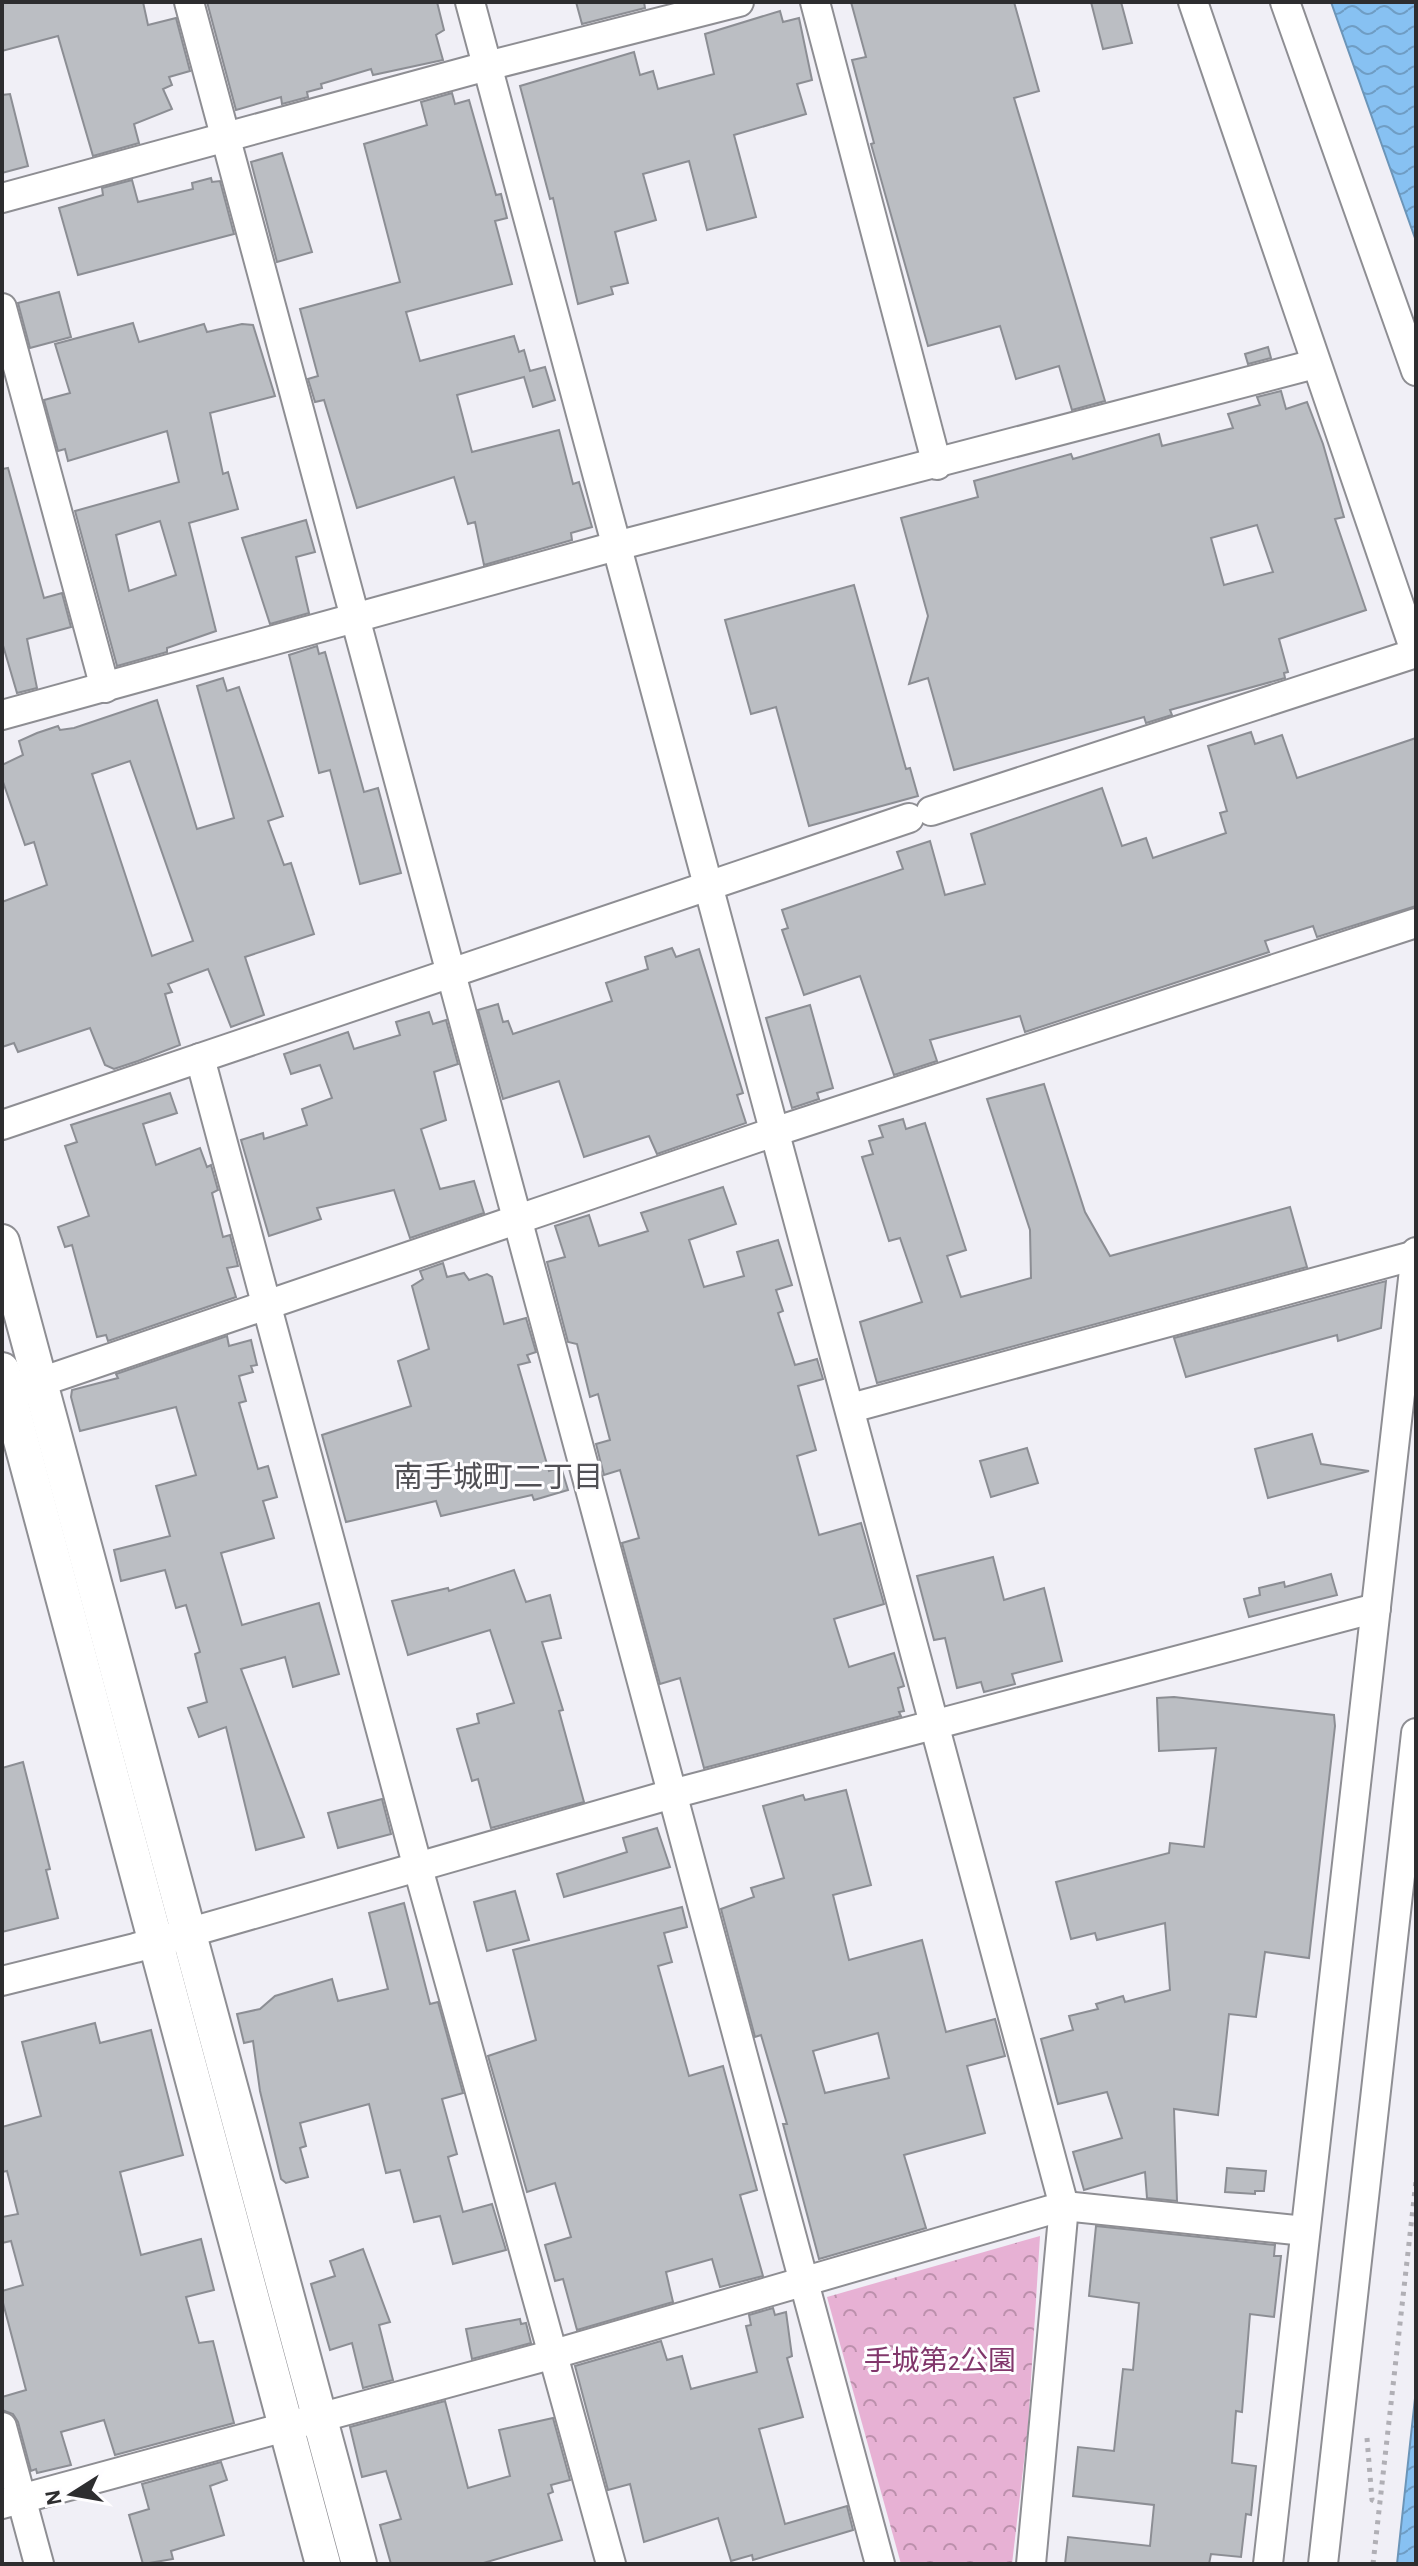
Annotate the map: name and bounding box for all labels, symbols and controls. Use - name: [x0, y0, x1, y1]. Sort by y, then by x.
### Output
- district label: 南手城町二丁目: [393, 1461, 603, 1493]
- park label: 手城第2公園: [864, 2346, 1016, 2376]
- north arrow: [32, 2454, 112, 2534]
- text: N: [41, 2488, 66, 2507]

